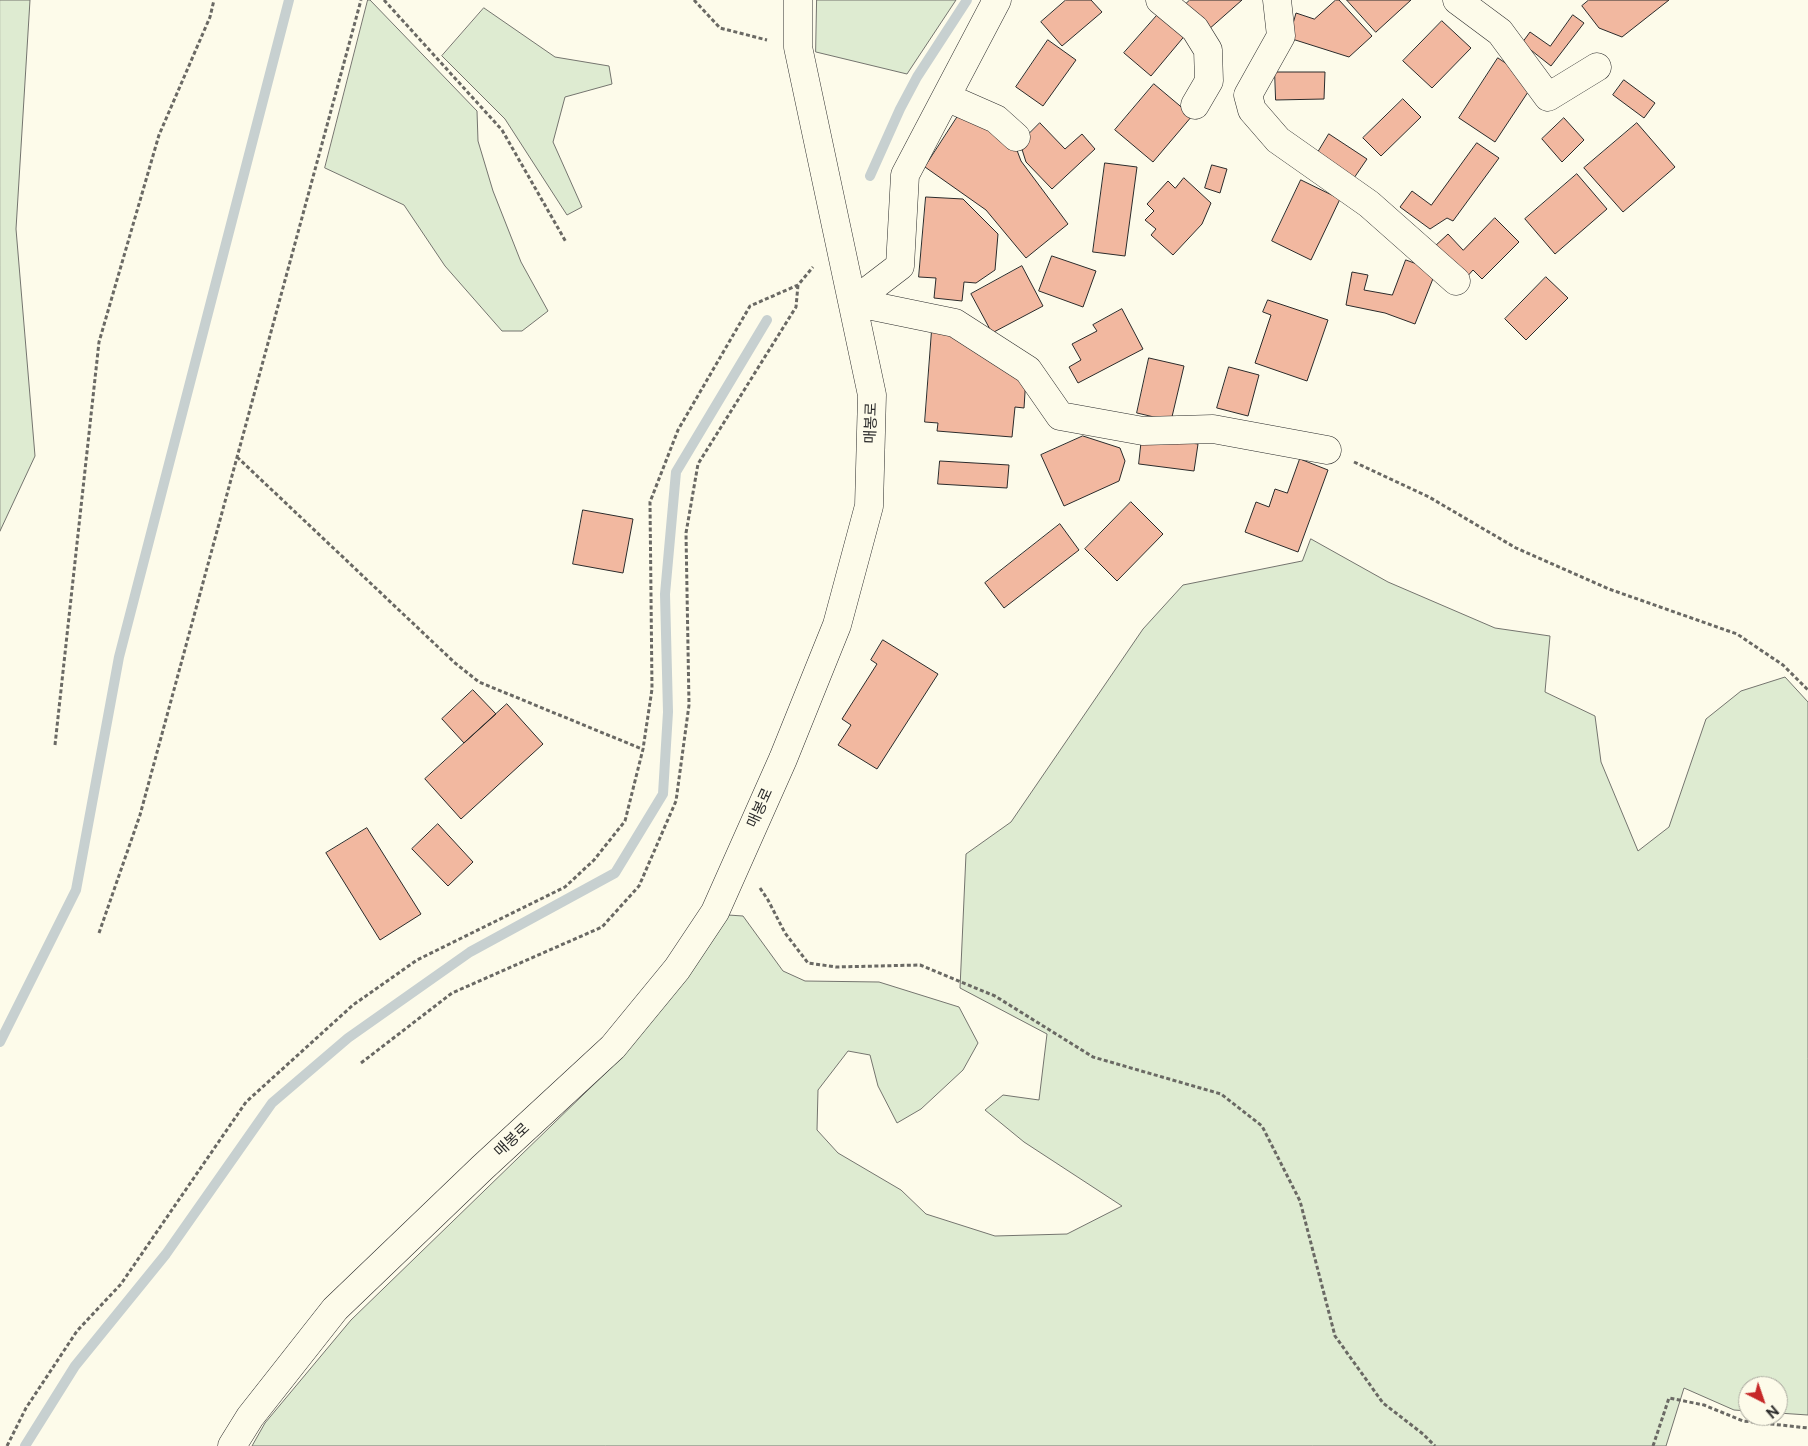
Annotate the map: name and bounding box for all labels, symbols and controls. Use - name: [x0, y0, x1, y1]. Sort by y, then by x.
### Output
- street label: 매봉로: [861, 402, 881, 444]
- street label: 매봉로: [743, 785, 777, 831]
- street label: 매봉로: [491, 1119, 533, 1161]
- north arrow: [1738, 1376, 1788, 1426]
- text: N: [1763, 1402, 1782, 1421]

